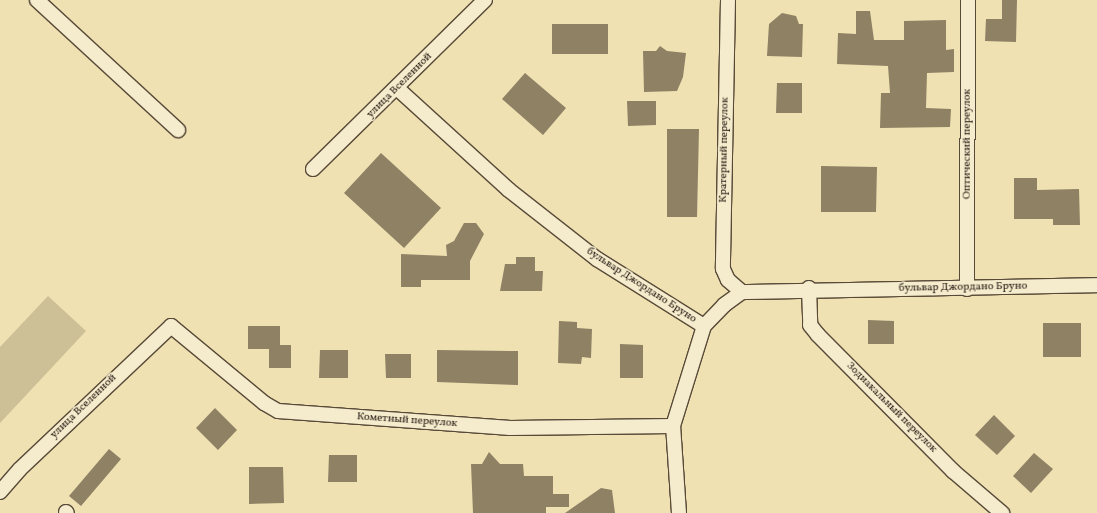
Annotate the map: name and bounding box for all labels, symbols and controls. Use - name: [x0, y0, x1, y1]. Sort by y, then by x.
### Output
- street label: улица Вселенной: [365, 51, 435, 121]
- street label: Оптический переулок: [961, 89, 975, 199]
- street label: Кратерный переулок: [717, 97, 733, 203]
- street label: бульвар Джордано Бруно: [584, 245, 698, 327]
- street label: бульвар Джордано Бруно: [899, 280, 1027, 296]
- street label: Зодиакальный переулок: [843, 360, 939, 456]
- street label: улица Вселенной: [48, 372, 120, 442]
- street label: Кометный переулок: [356, 411, 458, 431]

